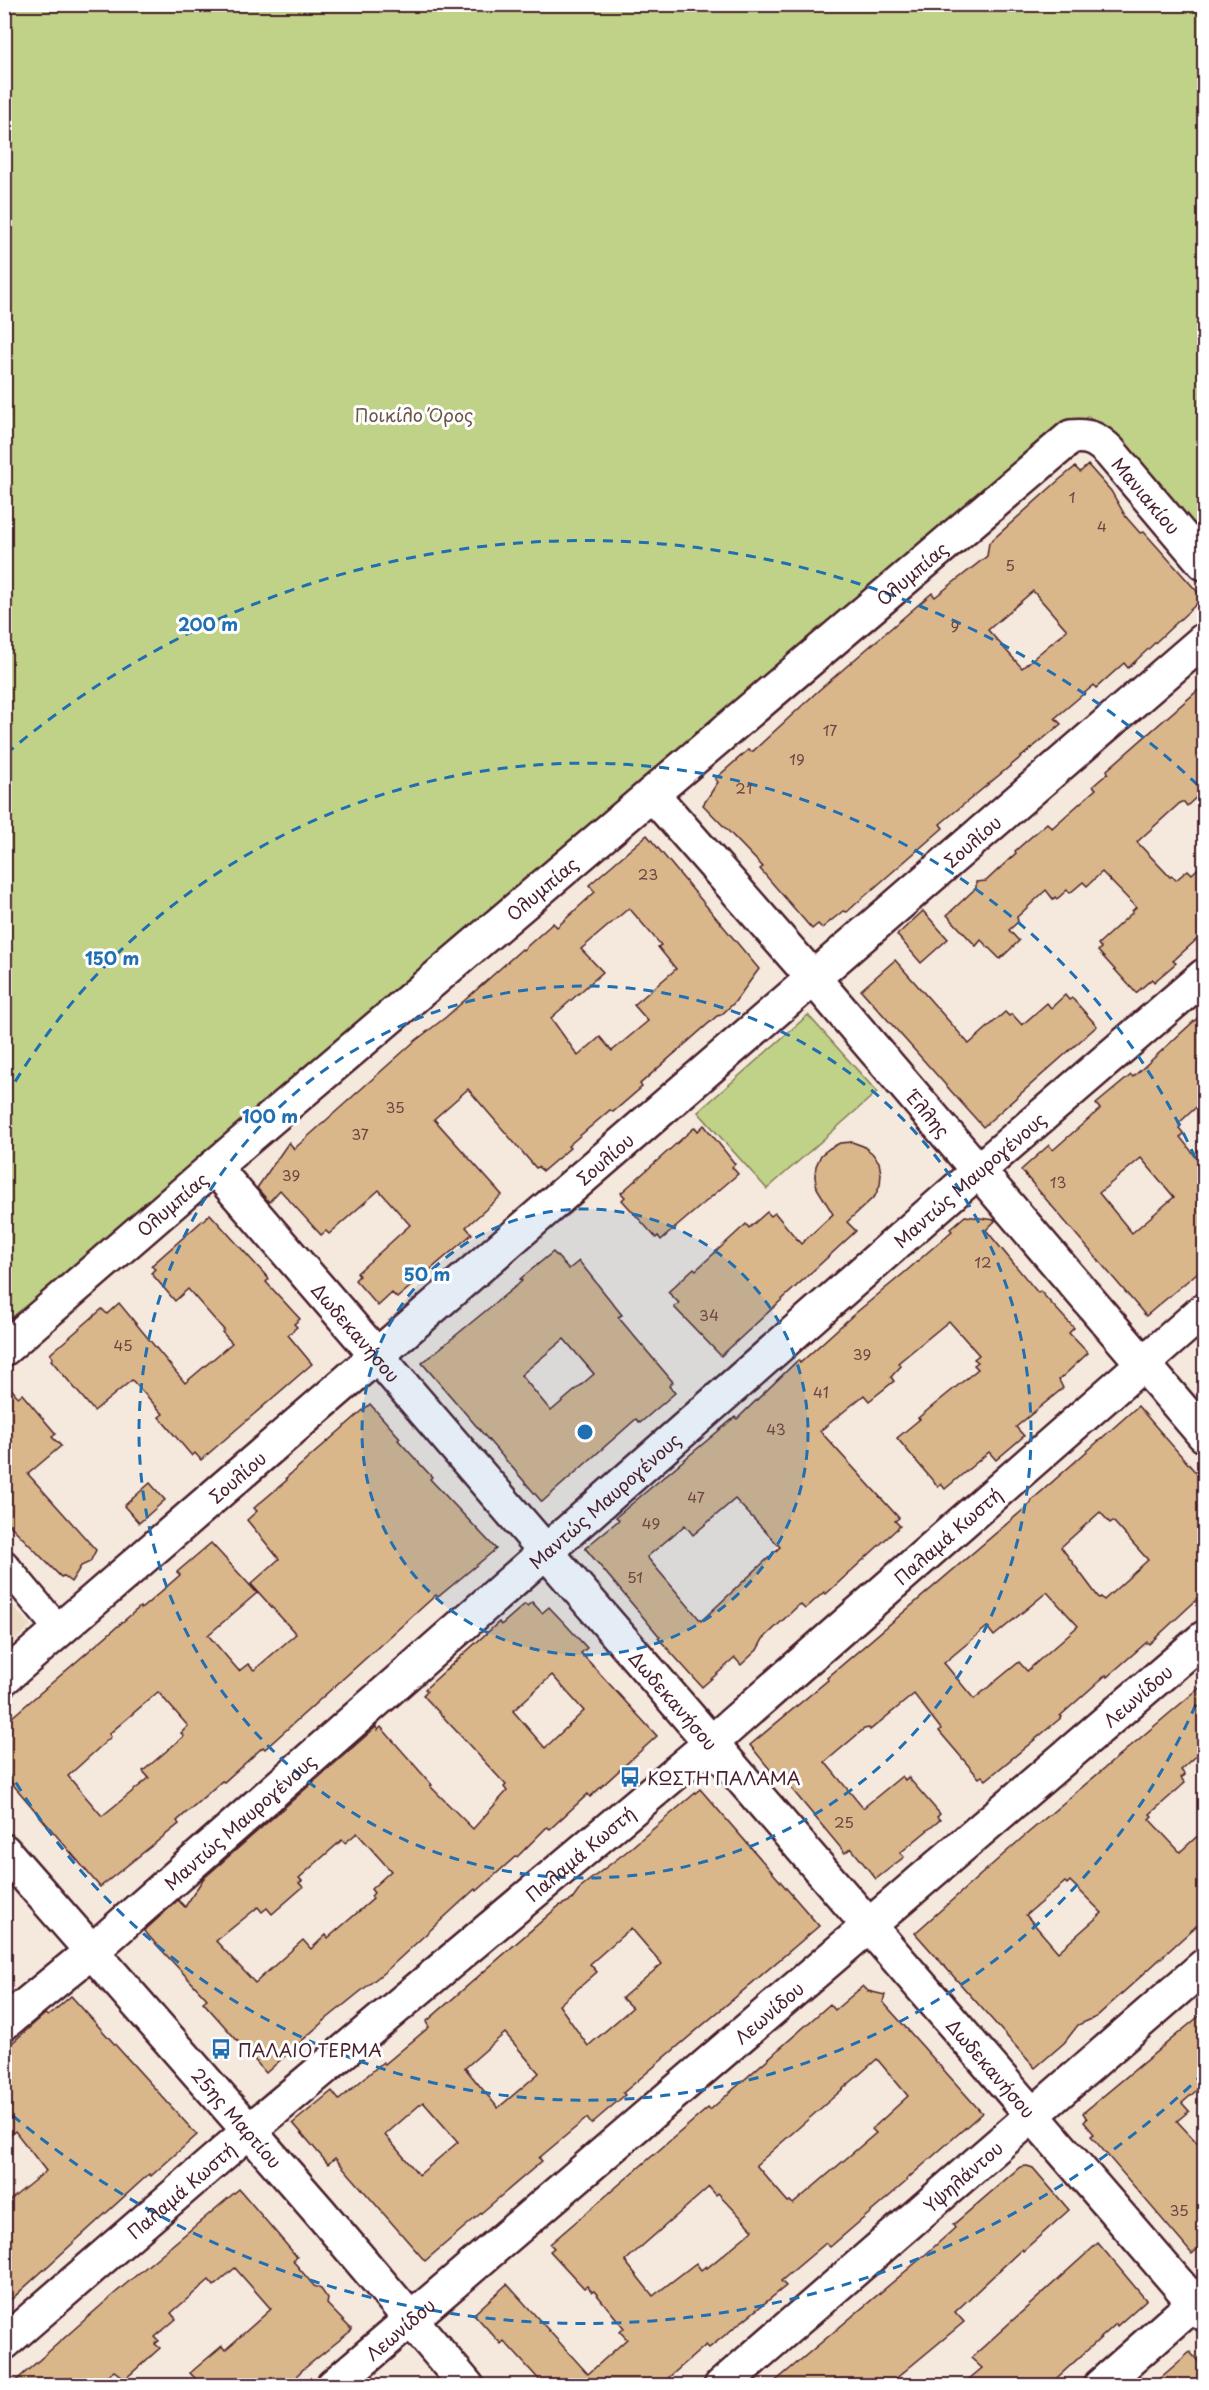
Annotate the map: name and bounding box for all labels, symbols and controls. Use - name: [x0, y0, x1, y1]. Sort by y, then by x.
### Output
- park label: Ποικίλο Όρος: [355, 401, 473, 428]
- street label: Μανιακίου: [1106, 451, 1187, 540]
- house number: 1: [1069, 485, 1075, 508]
- house number: 4: [1097, 514, 1107, 537]
- street label: Ολυμπίας: [870, 535, 953, 611]
- house number: 5: [1005, 553, 1015, 576]
- text: 200 m: [178, 610, 238, 637]
- house number: 9: [951, 614, 959, 637]
- house number: 17: [823, 718, 837, 741]
- house number: 19: [789, 747, 805, 770]
- house number: 21: [735, 776, 753, 799]
- street label: Σουλίου: [938, 808, 1007, 873]
- street label: Ολυμπίας: [500, 850, 583, 926]
- house number: 23: [638, 862, 658, 885]
- text: 150 m: [85, 944, 139, 971]
- street label: Έλλης: [900, 1083, 957, 1143]
- house number: 35: [385, 1095, 405, 1118]
- text: 100 m: [242, 1102, 298, 1129]
- street label: Μαντώς Μαυρογένους: [887, 1105, 1051, 1253]
- house number: 37: [351, 1122, 369, 1145]
- street label: Σουλίου: [570, 1126, 639, 1191]
- house number: 39: [282, 1163, 300, 1186]
- street label: Ολυμπίας: [130, 1165, 213, 1242]
- house number: 13: [1050, 1170, 1066, 1193]
- house number: 12: [974, 1250, 992, 1273]
- text: 50 m: [404, 1260, 450, 1287]
- street label: Δωδεκανήσου: [306, 1276, 407, 1388]
- house number: 34: [699, 1303, 719, 1326]
- house number: 45: [113, 1333, 133, 1356]
- house number: 39: [853, 1342, 871, 1365]
- house number: 41: [813, 1380, 829, 1403]
- house number: 43: [766, 1417, 786, 1440]
- centre of rings: [575, 1422, 595, 1442]
- street label: Μαντώς Μαυρογένους: [522, 1426, 686, 1574]
- street label: Σουλίου: [202, 1444, 271, 1509]
- street label: Παλαμά Κωστή: [888, 1480, 1007, 1590]
- house number: 47: [687, 1485, 705, 1508]
- house number: 49: [642, 1511, 660, 1534]
- house number: 51: [627, 1565, 643, 1588]
- street label: Δωδεκανήσου: [623, 1644, 725, 1756]
- street label: Λεωνίδου: [1096, 1658, 1178, 1733]
- street label: Μαντώς Μαυρογένους: [157, 1747, 321, 1896]
- place label: ΚΩΣΤΗ ΠΑΛΑΜΑ: [647, 1764, 801, 1791]
- bus stop icon: ΚΩΣΤΗ ΠΑΛΑΜΑ: [618, 1765, 642, 1789]
- street label: Παλαμά Κωστή: [519, 1799, 640, 1907]
- house number: 25: [834, 1810, 854, 1833]
- street label: Λεωνίδου: [728, 1974, 809, 2050]
- street label: Δωδεκανήσου: [941, 2012, 1042, 2123]
- place label: ΠΑΛΑΙΟ ΤΕΡΜΑ: [238, 2036, 382, 2063]
- bus stop icon: ΠΑΛΑΙΟ ΤΕΡΜΑ: [209, 2037, 233, 2061]
- street label: 25ης Μαρτίου: [186, 2061, 289, 2174]
- street label: Υψηλάντου: [917, 2134, 1008, 2218]
- street label: Παλαμά Κωστή: [121, 2135, 241, 2245]
- house number: 35: [1169, 2198, 1189, 2221]
- street label: Λεωνίδου: [359, 2291, 440, 2366]

